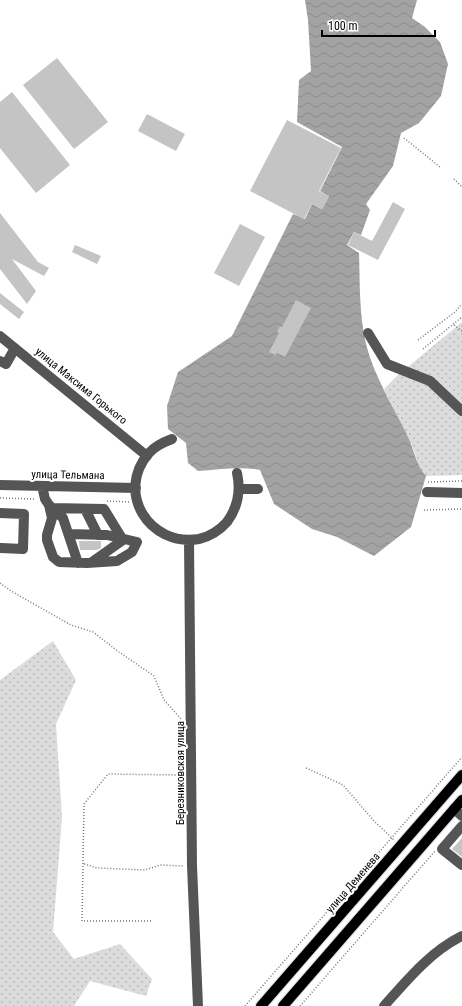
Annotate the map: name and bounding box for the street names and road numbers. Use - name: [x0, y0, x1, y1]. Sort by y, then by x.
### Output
- street label: улица Максима Горького: [33, 345, 130, 427]
- street label: улица Тельмана: [31, 468, 105, 482]
- street label: Березниковская улица: [174, 721, 187, 825]
- street label: улица Деменева: [323, 850, 383, 916]

